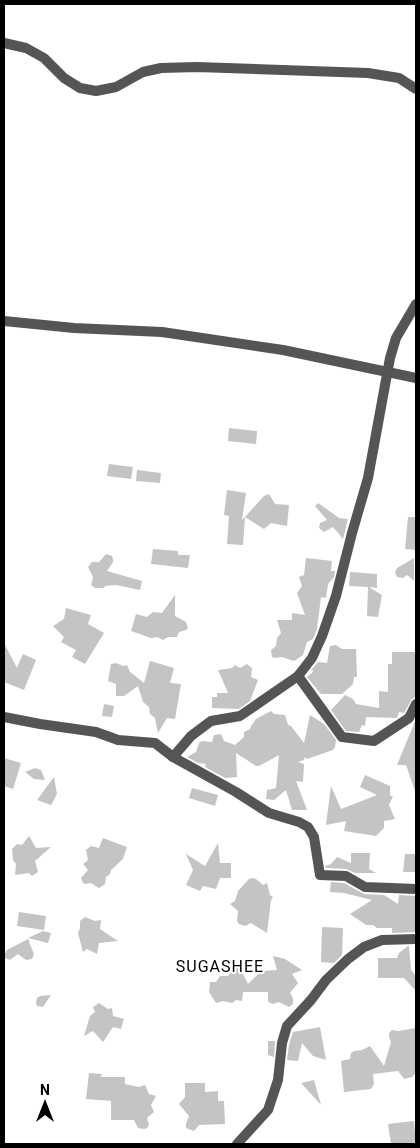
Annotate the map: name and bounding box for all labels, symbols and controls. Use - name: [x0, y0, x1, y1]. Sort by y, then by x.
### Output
- district label: SUGASHEE: [176, 957, 264, 976]
- north arrow: [20, 1078, 70, 1128]
- text: N: [40, 1082, 50, 1098]

